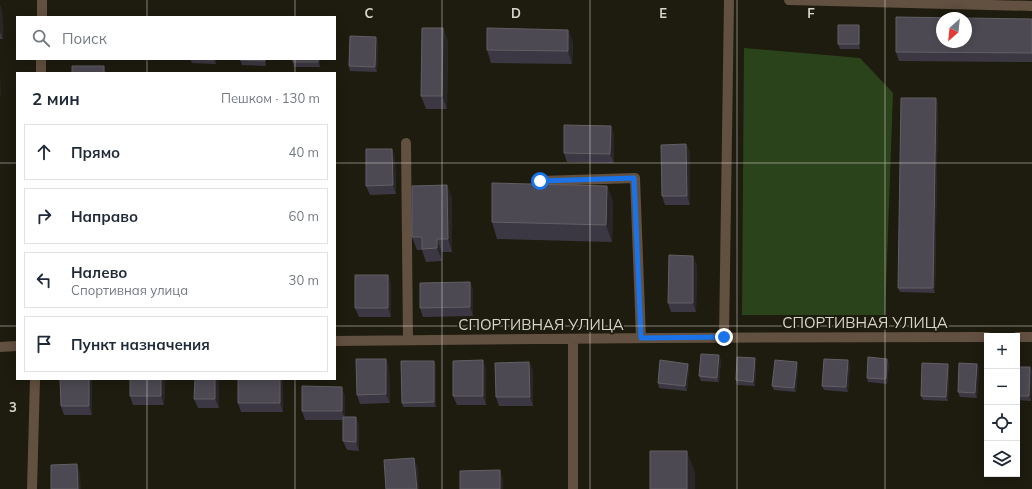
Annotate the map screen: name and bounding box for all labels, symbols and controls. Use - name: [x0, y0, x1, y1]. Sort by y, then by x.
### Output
- text: C: [365, 5, 374, 21]
- text: D: [511, 5, 521, 21]
- text: E: [659, 5, 667, 21]
- text: F: [807, 5, 815, 21]
- north arrow: [936, 12, 972, 48]
- search box: [16, 16, 336, 60]
- icon: search: [30, 27, 52, 49]
- text: Поиск: [62, 29, 107, 48]
- text: 2 мин: [32, 88, 80, 109]
- text: Пешком · 130 m: [221, 90, 320, 106]
- icon: ahead: [33, 141, 55, 163]
- text: Прямо: [71, 143, 120, 162]
- text: 40 m: [289, 144, 319, 160]
- route start: [531, 172, 549, 190]
- icon: right: [33, 205, 55, 227]
- text: Направо: [71, 207, 138, 226]
- text: 60 m: [289, 208, 319, 224]
- text: Налево: [71, 263, 127, 282]
- icon: left: [33, 269, 55, 291]
- text: 30 m: [289, 272, 319, 288]
- text: Спортивная улица: [71, 282, 188, 298]
- street label: СПОРТИВНАЯ УЛИЦА: [782, 313, 948, 332]
- street label: СПОРТИВНАЯ УЛИЦА: [458, 315, 624, 334]
- route end: [715, 328, 733, 346]
- icon: arrive: [33, 333, 55, 355]
- map controls: [984, 333, 1020, 477]
- button: +: [984, 333, 1020, 369]
- text: Пункт назначения: [71, 335, 210, 354]
- button: −: [984, 369, 1020, 405]
- text: 3: [9, 399, 17, 415]
- button: locate: [984, 405, 1020, 441]
- button: layers: [984, 441, 1020, 477]

